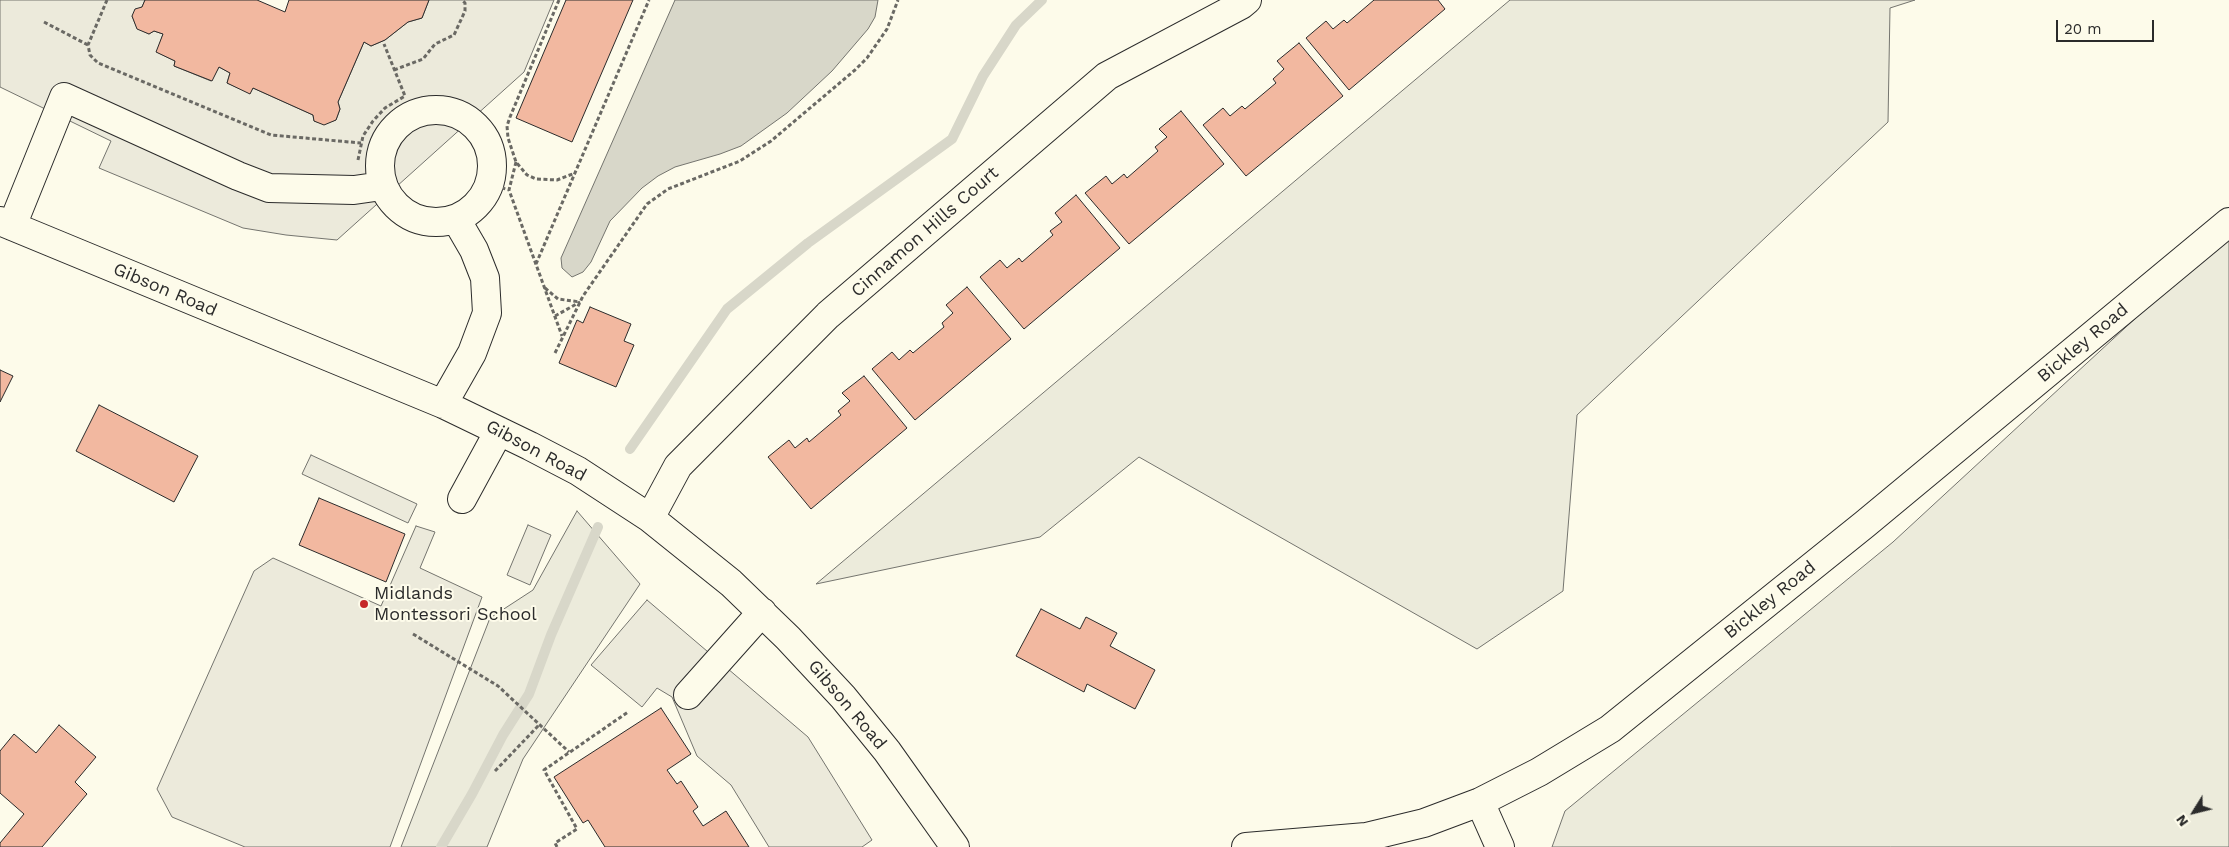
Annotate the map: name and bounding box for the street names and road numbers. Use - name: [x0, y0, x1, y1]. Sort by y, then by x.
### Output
- street label: Cinnamon Hills Court: [847, 162, 1003, 302]
- street label: Gibson Road: [110, 258, 220, 322]
- street label: Bickley Road: [2033, 299, 2133, 387]
- street label: Gibson Road: [482, 416, 590, 486]
- street label: Bickley Road: [1720, 556, 1820, 644]
- street label: Gibson Road: [803, 656, 891, 754]

